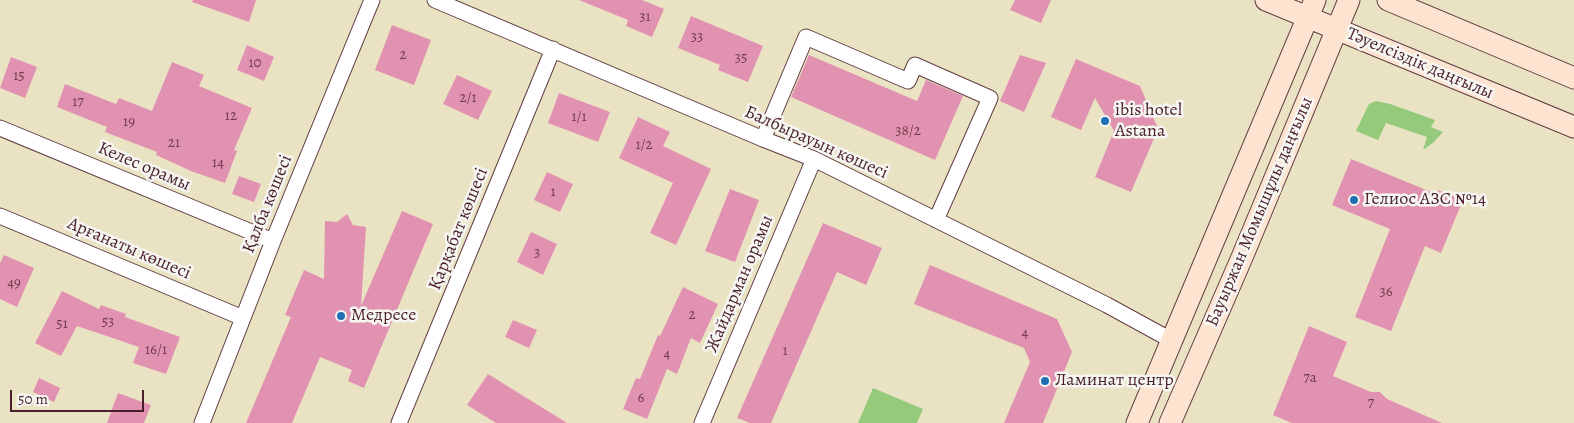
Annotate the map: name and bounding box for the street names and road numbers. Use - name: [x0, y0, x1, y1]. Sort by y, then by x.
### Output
- street label: Тәуелсіздік даңғылы: [1343, 23, 1497, 105]
- street label: Бауыржан Момышұлы даңғылы: [1202, 94, 1318, 330]
- street label: Балбырауын көшесі: [741, 102, 891, 184]
- street label: Келес орамы: [94, 138, 194, 196]
- street label: Қалба көшесі: [238, 152, 298, 256]
- street label: Қарқабат көшесі: [425, 165, 493, 293]
- street label: Жайдарман орамы: [701, 212, 779, 356]
- street label: Арғанаты көшесі: [64, 213, 194, 285]

